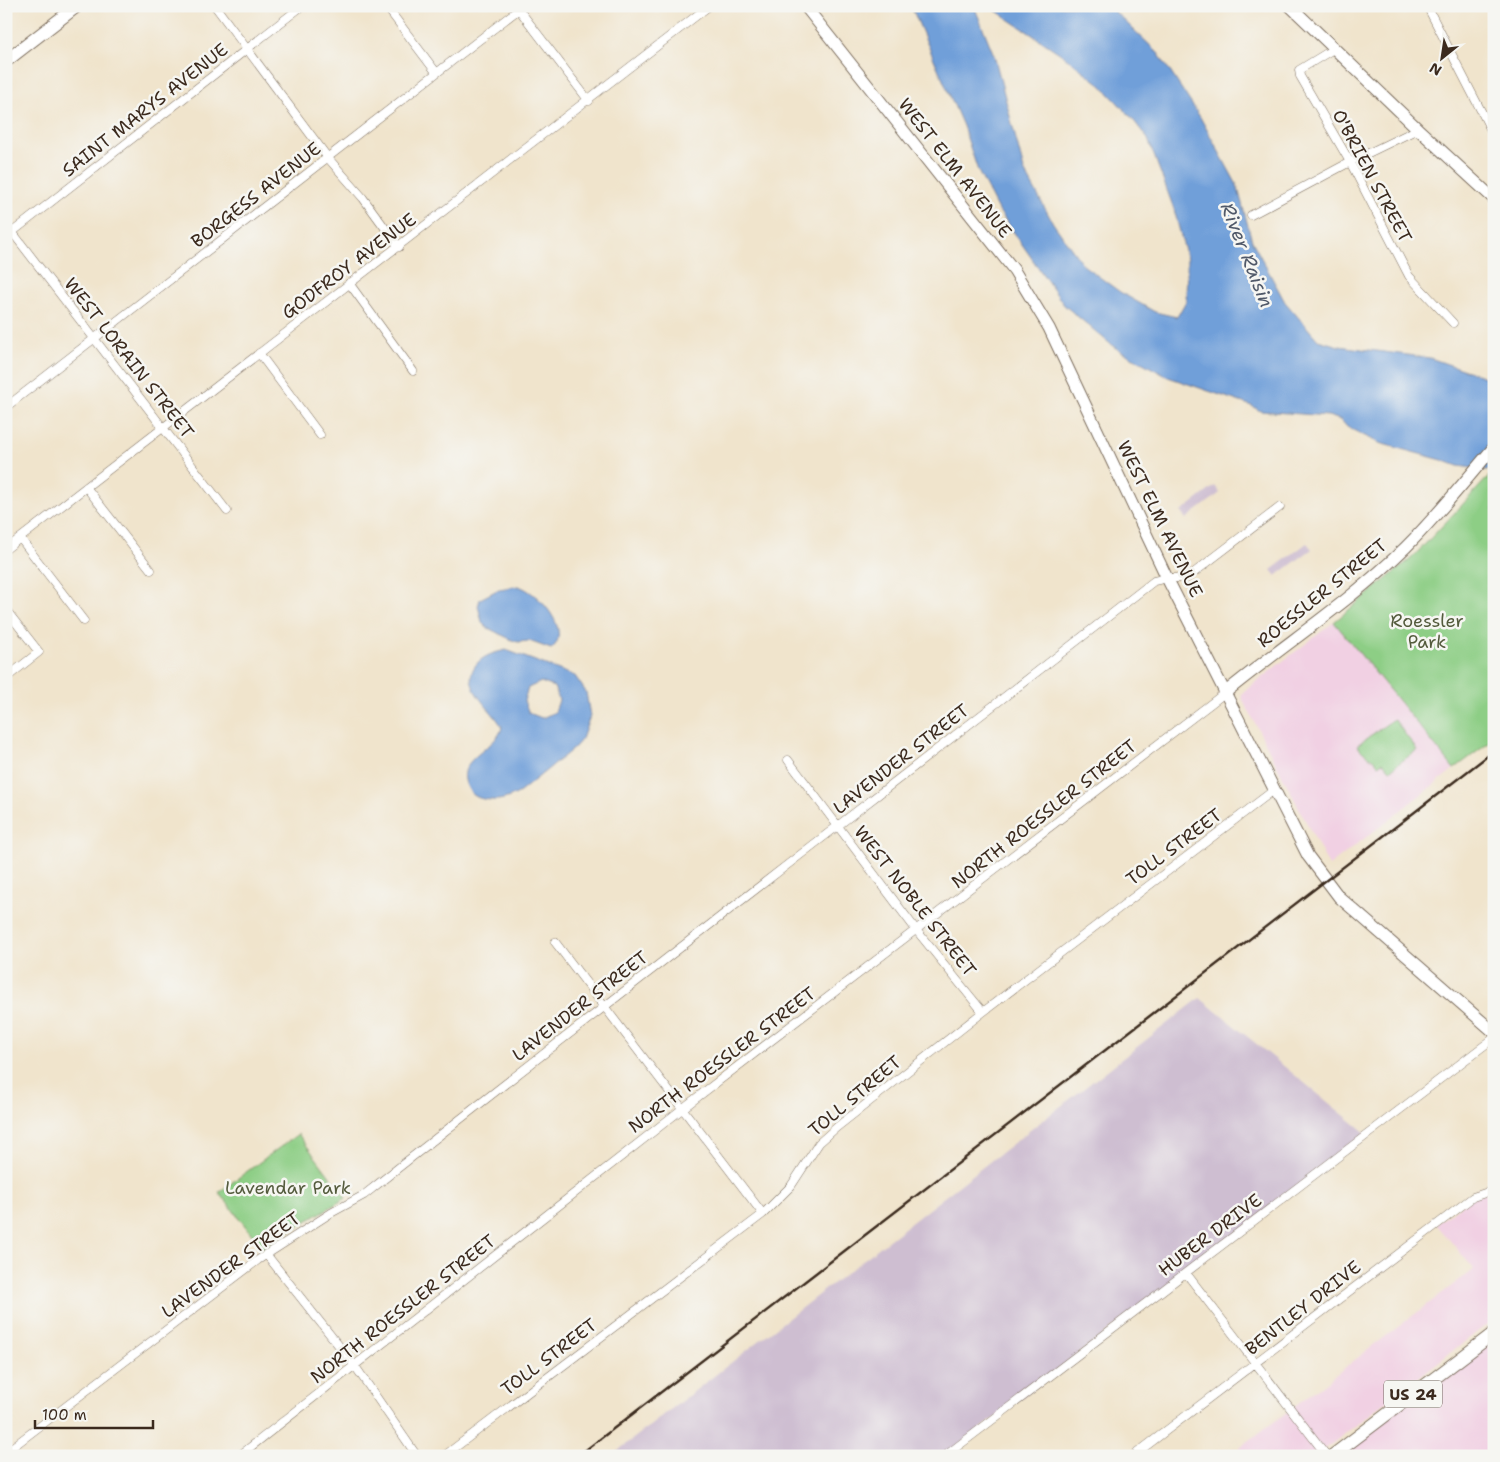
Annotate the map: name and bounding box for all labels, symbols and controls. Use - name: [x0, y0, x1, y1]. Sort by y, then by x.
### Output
- north arrow: [1418, 32, 1468, 82]
- street label: SAINT MARYS AVENUE: [57, 38, 233, 182]
- text: N: [1426, 59, 1445, 80]
- street label: WEST ELM AVENUE: [893, 93, 1017, 243]
- street label: O'BRIEN STREET: [1327, 105, 1417, 247]
- street label: BORGESS AVENUE: [186, 137, 326, 253]
- water label: River Raisin: [1215, 199, 1279, 311]
- street label: GODFROY AVENUE: [277, 208, 421, 324]
- street label: WEST LORAIN STREET: [59, 273, 199, 443]
- street label: WEST ELM AVENUE: [1112, 437, 1208, 601]
- street label: ROESSLER STREET: [1252, 533, 1392, 653]
- park label: Roessler Park: [1390, 609, 1464, 654]
- street label: LAVENDER STREET: [828, 698, 974, 820]
- street label: NORTH ROESSLER STREET: [946, 734, 1142, 894]
- street label: TOLL STREET: [1121, 803, 1227, 891]
- street label: WEST NOBLE STREET: [849, 821, 981, 981]
- street label: LAVENDER STREET: [507, 945, 653, 1067]
- street label: NORTH ROESSLER STREET: [623, 982, 821, 1138]
- street label: TOLL STREET: [804, 1050, 906, 1142]
- park label: Lavendar Park: [225, 1176, 351, 1200]
- street label: HUBER DRIVE: [1153, 1188, 1267, 1282]
- street label: LAVENDER STREET: [157, 1206, 305, 1324]
- street label: NORTH ROESSLER STREET: [305, 1229, 501, 1389]
- street label: BENTLEY DRIVE: [1240, 1255, 1366, 1361]
- street label: TOLL STREET: [496, 1313, 602, 1401]
- road number: US 24: [1384, 1380, 1442, 1408]
- scale bar: [35, 1397, 152, 1429]
- text: 100 m: [42, 1405, 87, 1425]

